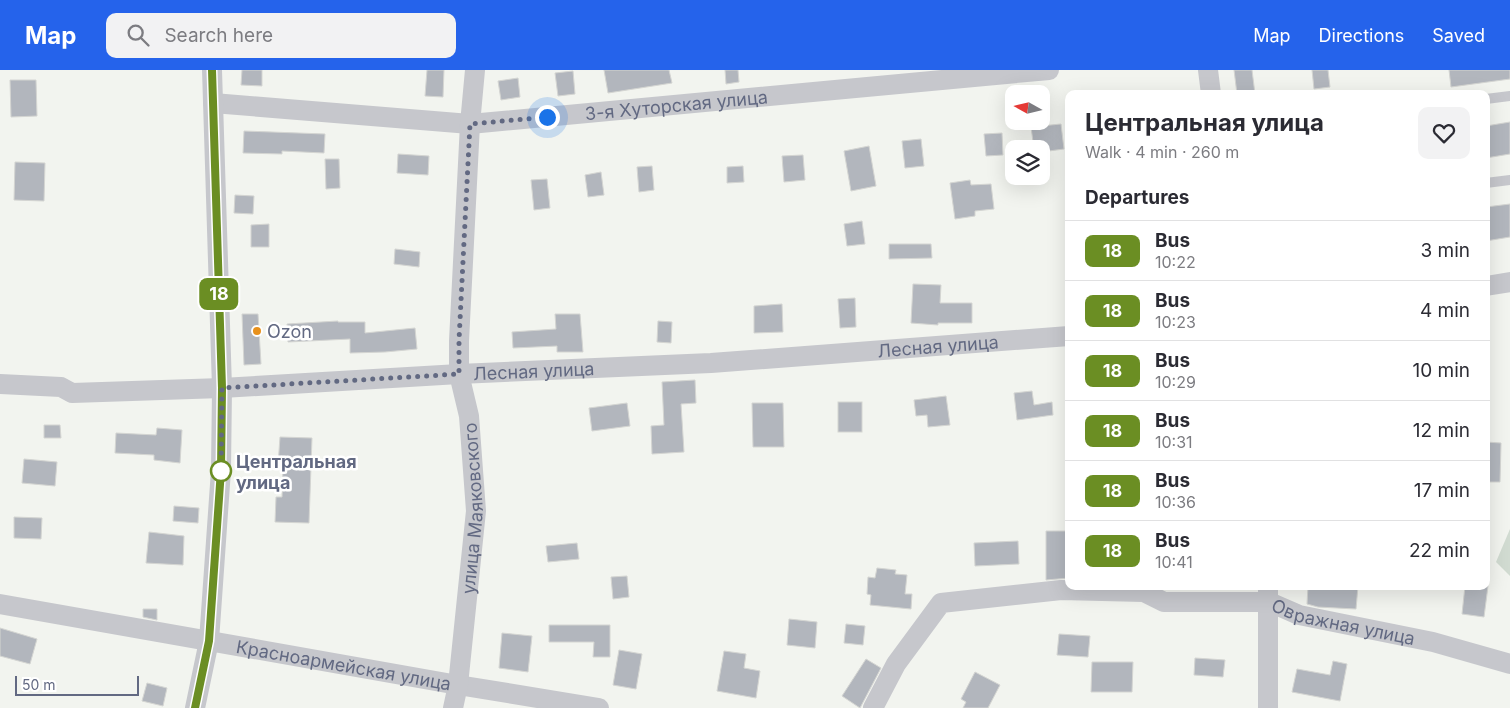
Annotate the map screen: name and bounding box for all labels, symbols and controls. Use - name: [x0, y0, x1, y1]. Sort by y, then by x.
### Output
- search box: [106, 13, 456, 58]
- text: Map: [25, 21, 76, 50]
- icon: search: [124, 21, 152, 49]
- text: Search here: [164, 24, 273, 47]
- text: Map: [1253, 25, 1291, 46]
- text: Directions: [1319, 25, 1404, 46]
- text: Saved: [1432, 25, 1485, 46]
- north arrow: [1005, 85, 1050, 130]
- map controls: [1005, 85, 1050, 185]
- street label: 3-я Хуторская улица: [584, 86, 769, 124]
- your location: [535, 105, 560, 130]
- button: heart: [1418, 107, 1470, 159]
- text: Центральная улица: [1085, 108, 1324, 137]
- button: layers: [1005, 140, 1050, 185]
- text: Walk · 4 min · 260 m: [1085, 142, 1239, 162]
- text: Departures: [1085, 186, 1189, 209]
- text: Bus: [1155, 229, 1190, 252]
- text: 3 min: [1420, 239, 1470, 262]
- text: 18: [1103, 240, 1122, 261]
- text: 10:22: [1155, 252, 1196, 272]
- line badge: 18: [196, 278, 242, 310]
- text: 18: [209, 283, 229, 304]
- text: Bus: [1155, 289, 1190, 312]
- text: 4 min: [1420, 299, 1470, 322]
- text: 18: [1103, 300, 1122, 321]
- text: 10:23: [1155, 312, 1196, 332]
- place label: Ozon: [267, 321, 312, 342]
- marker: Ozon: [251, 325, 263, 337]
- street label: Лесная улица: [877, 331, 999, 361]
- text: Bus: [1155, 349, 1190, 372]
- street label: Лесная улица: [473, 358, 595, 384]
- text: 10 min: [1412, 359, 1470, 382]
- text: 18: [1103, 360, 1122, 381]
- text: 10:29: [1155, 372, 1196, 392]
- text: Bus: [1155, 409, 1190, 432]
- text: 12 min: [1413, 419, 1470, 442]
- text: 18: [1103, 420, 1122, 441]
- street label: улица Маяковского: [457, 422, 487, 595]
- text: 10:31: [1155, 432, 1193, 452]
- place label: Центральная улица: [236, 451, 357, 493]
- marker: Центральная улица: [210, 460, 232, 482]
- text: Bus: [1155, 469, 1190, 492]
- text: 17 min: [1414, 479, 1470, 502]
- text: 18: [1103, 480, 1122, 501]
- text: 10:36: [1155, 492, 1196, 512]
- text: Bus: [1155, 529, 1190, 552]
- text: 22 min: [1409, 539, 1470, 562]
- text: 18: [1103, 540, 1122, 561]
- text: 10:41: [1155, 552, 1193, 572]
- street label: Овражная улица: [1269, 594, 1417, 649]
- street label: Красноармейская улица: [235, 635, 453, 694]
- scale bar: [15, 673, 139, 696]
- text: 50 m: [22, 676, 56, 693]

